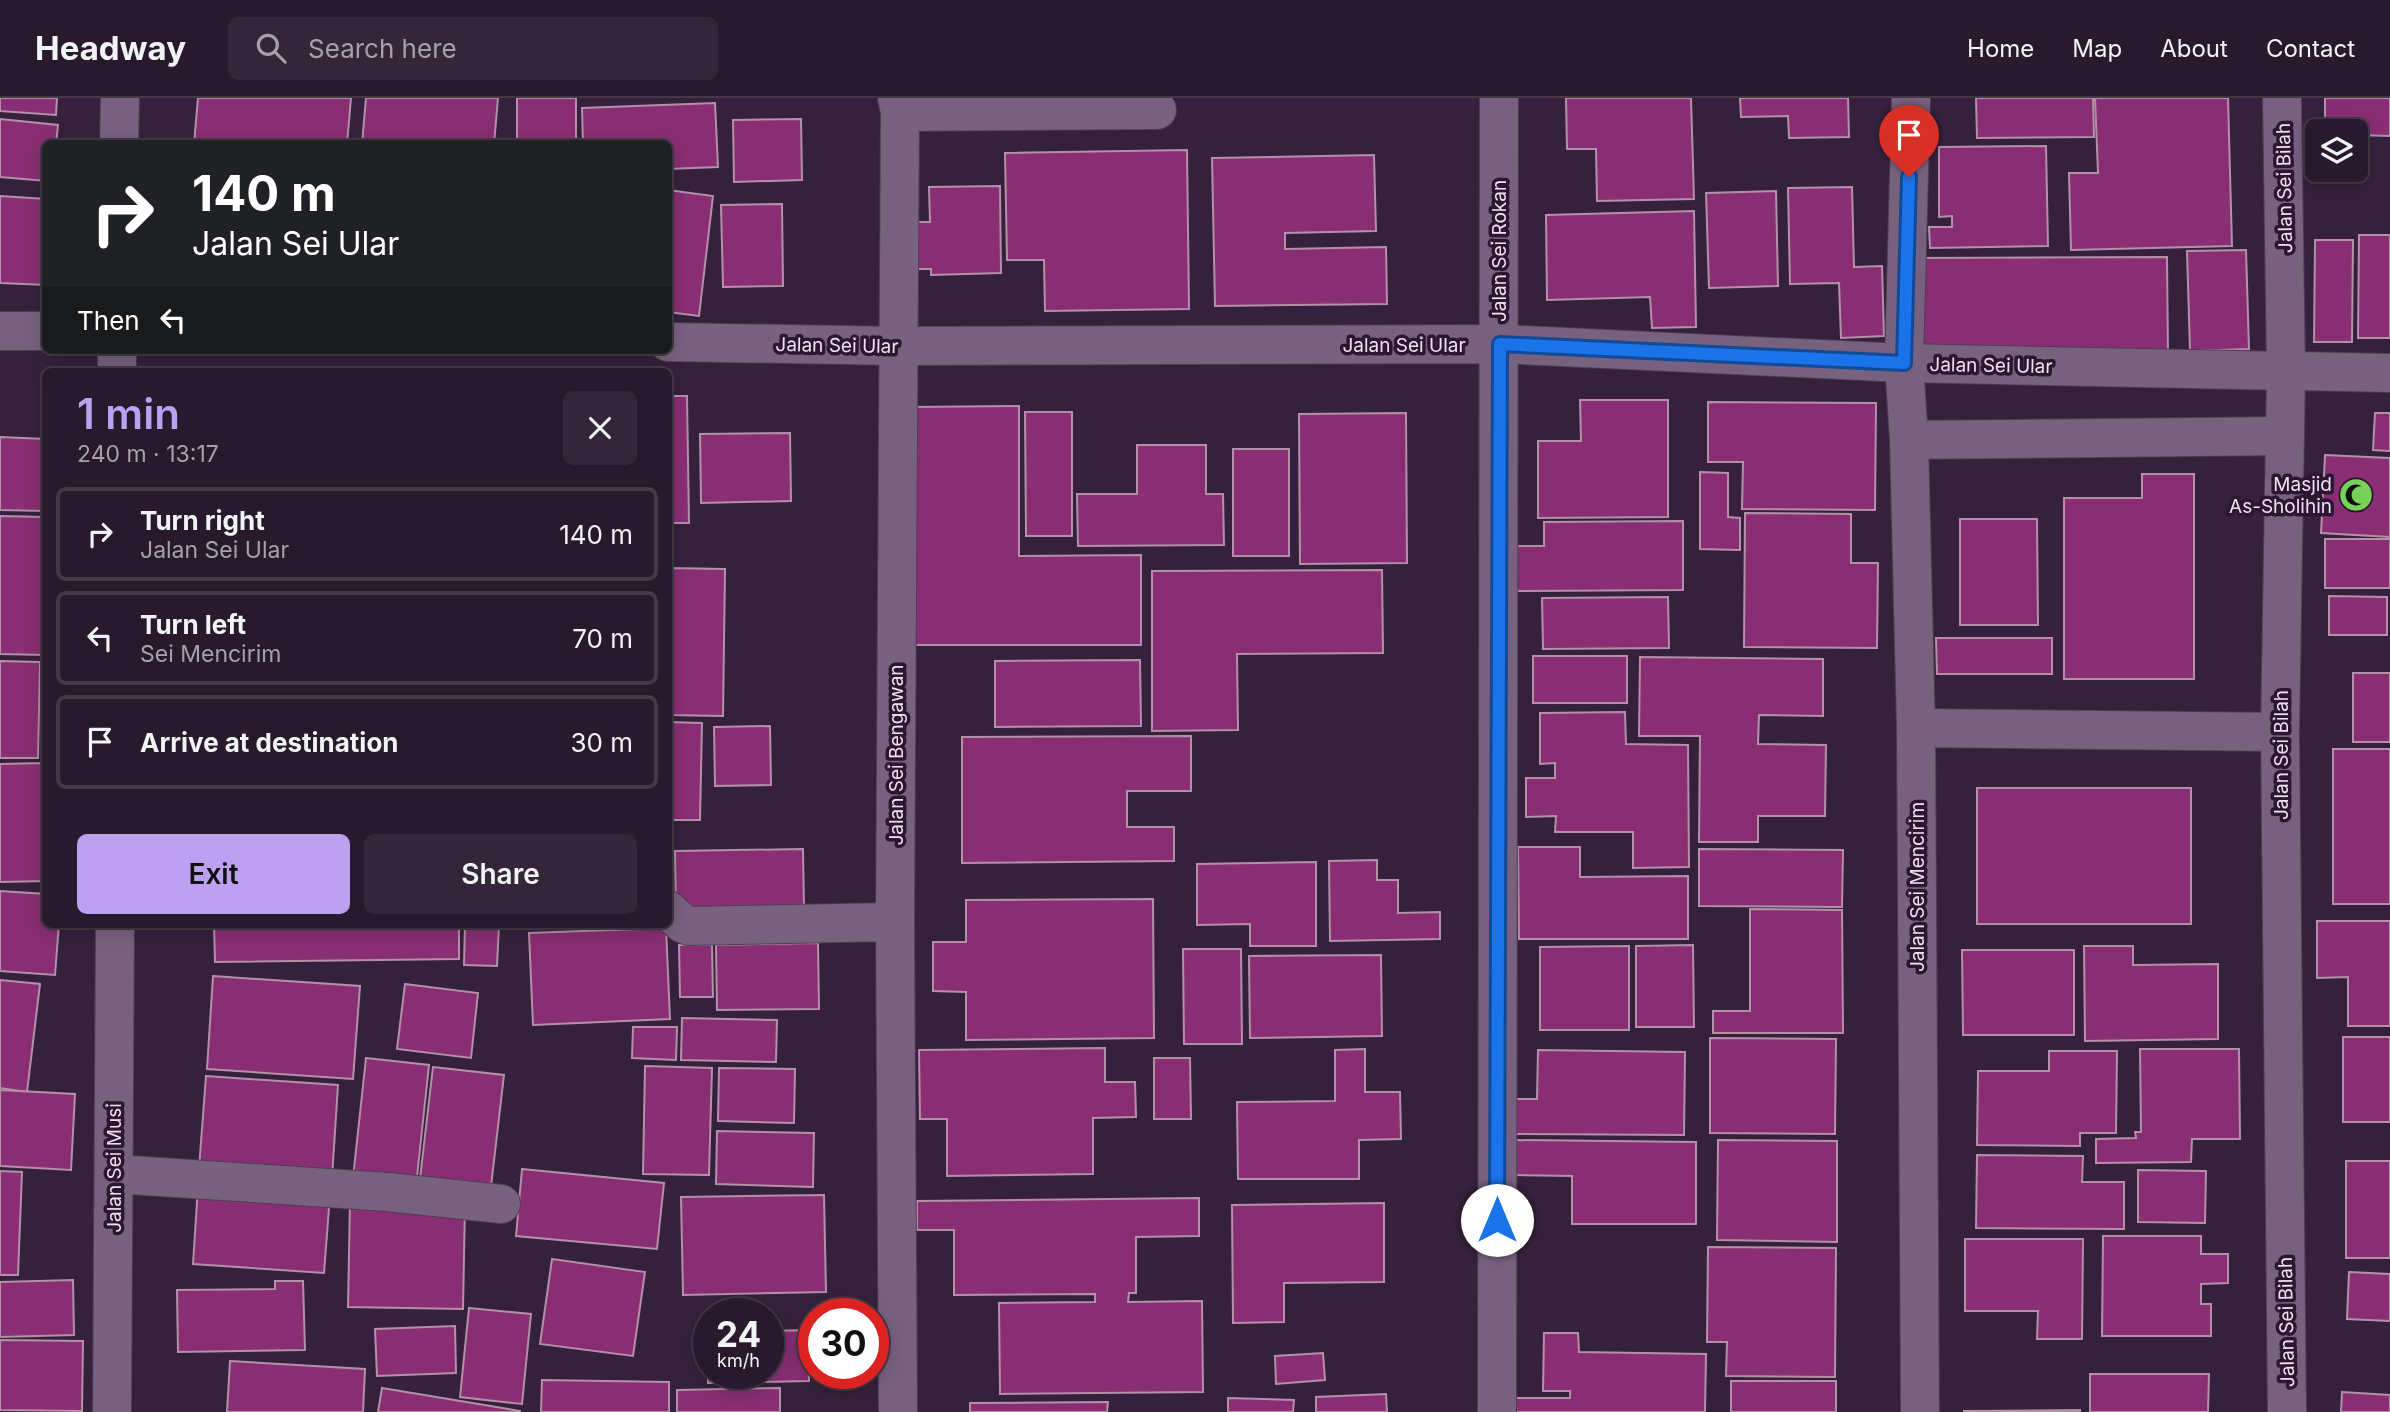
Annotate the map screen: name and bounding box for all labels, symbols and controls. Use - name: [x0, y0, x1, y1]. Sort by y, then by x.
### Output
- search box: [228, 17, 718, 80]
- text: Headway: [35, 28, 186, 68]
- icon: search: [252, 29, 290, 67]
- text: Search here: [308, 33, 457, 64]
- text: Home: [1967, 34, 2034, 63]
- text: Map: [2072, 34, 2122, 63]
- text: About: [2160, 34, 2228, 63]
- text: Contact: [2266, 34, 2355, 63]
- pin: [1879, 105, 1939, 177]
- icon: arrive: [1890, 116, 1928, 154]
- map controls: [2305, 119, 2368, 182]
- button: layers: [2305, 119, 2368, 182]
- street label: Jalan Sei Bilah: [2272, 123, 2297, 253]
- text: 140 m: [192, 164, 336, 223]
- icon: right: [77, 168, 168, 259]
- street label: Jalan Sei Rokan: [1488, 180, 1511, 322]
- text: Jalan Sei Ular: [192, 224, 399, 263]
- icon: left: [154, 301, 192, 339]
- text: Then: [77, 305, 140, 336]
- street label: Jalan Sei Ular: [775, 333, 899, 358]
- street label: Jalan Sei Ular: [1342, 334, 1466, 357]
- street label: Jalan Sei Ular: [1929, 353, 2053, 378]
- text: 1 min: [77, 388, 180, 439]
- button: close: [563, 391, 637, 465]
- text: 240 m · 13:17: [77, 440, 219, 468]
- place label: Masjid As-Sholihin: [2229, 473, 2332, 518]
- mosque icon: Masjid As-Sholihin: [2337, 476, 2375, 514]
- text: Turn right: [140, 505, 265, 536]
- icon: right: [81, 515, 119, 553]
- text: 140 m: [559, 519, 633, 550]
- text: Jalan Sei Ular: [140, 536, 289, 564]
- text: Turn left: [140, 609, 246, 640]
- icon: left: [81, 619, 119, 657]
- text: 70 m: [572, 623, 633, 654]
- text: Sei Mencirim: [140, 640, 281, 668]
- street label: Jalan Sei Bengawan: [885, 664, 908, 846]
- street label: Jalan Sei Bilah: [2270, 690, 2293, 820]
- icon: arrive: [81, 723, 119, 761]
- text: Arrive at destination: [140, 727, 399, 758]
- text: 30 m: [570, 727, 633, 758]
- street label: Jalan Sei Mencirim: [1906, 802, 1929, 972]
- button: Exit: [77, 834, 350, 914]
- button: Share: [364, 834, 637, 914]
- street label: Jalan Sei Musi: [103, 1103, 126, 1233]
- position arrow: [1460, 1183, 1534, 1257]
- street label: Jalan Sei Bilah: [2274, 1257, 2299, 1387]
- speed limit sign: 30: [798, 1298, 889, 1389]
- text: 24: [716, 1313, 761, 1355]
- text: km/h: [717, 1350, 760, 1371]

